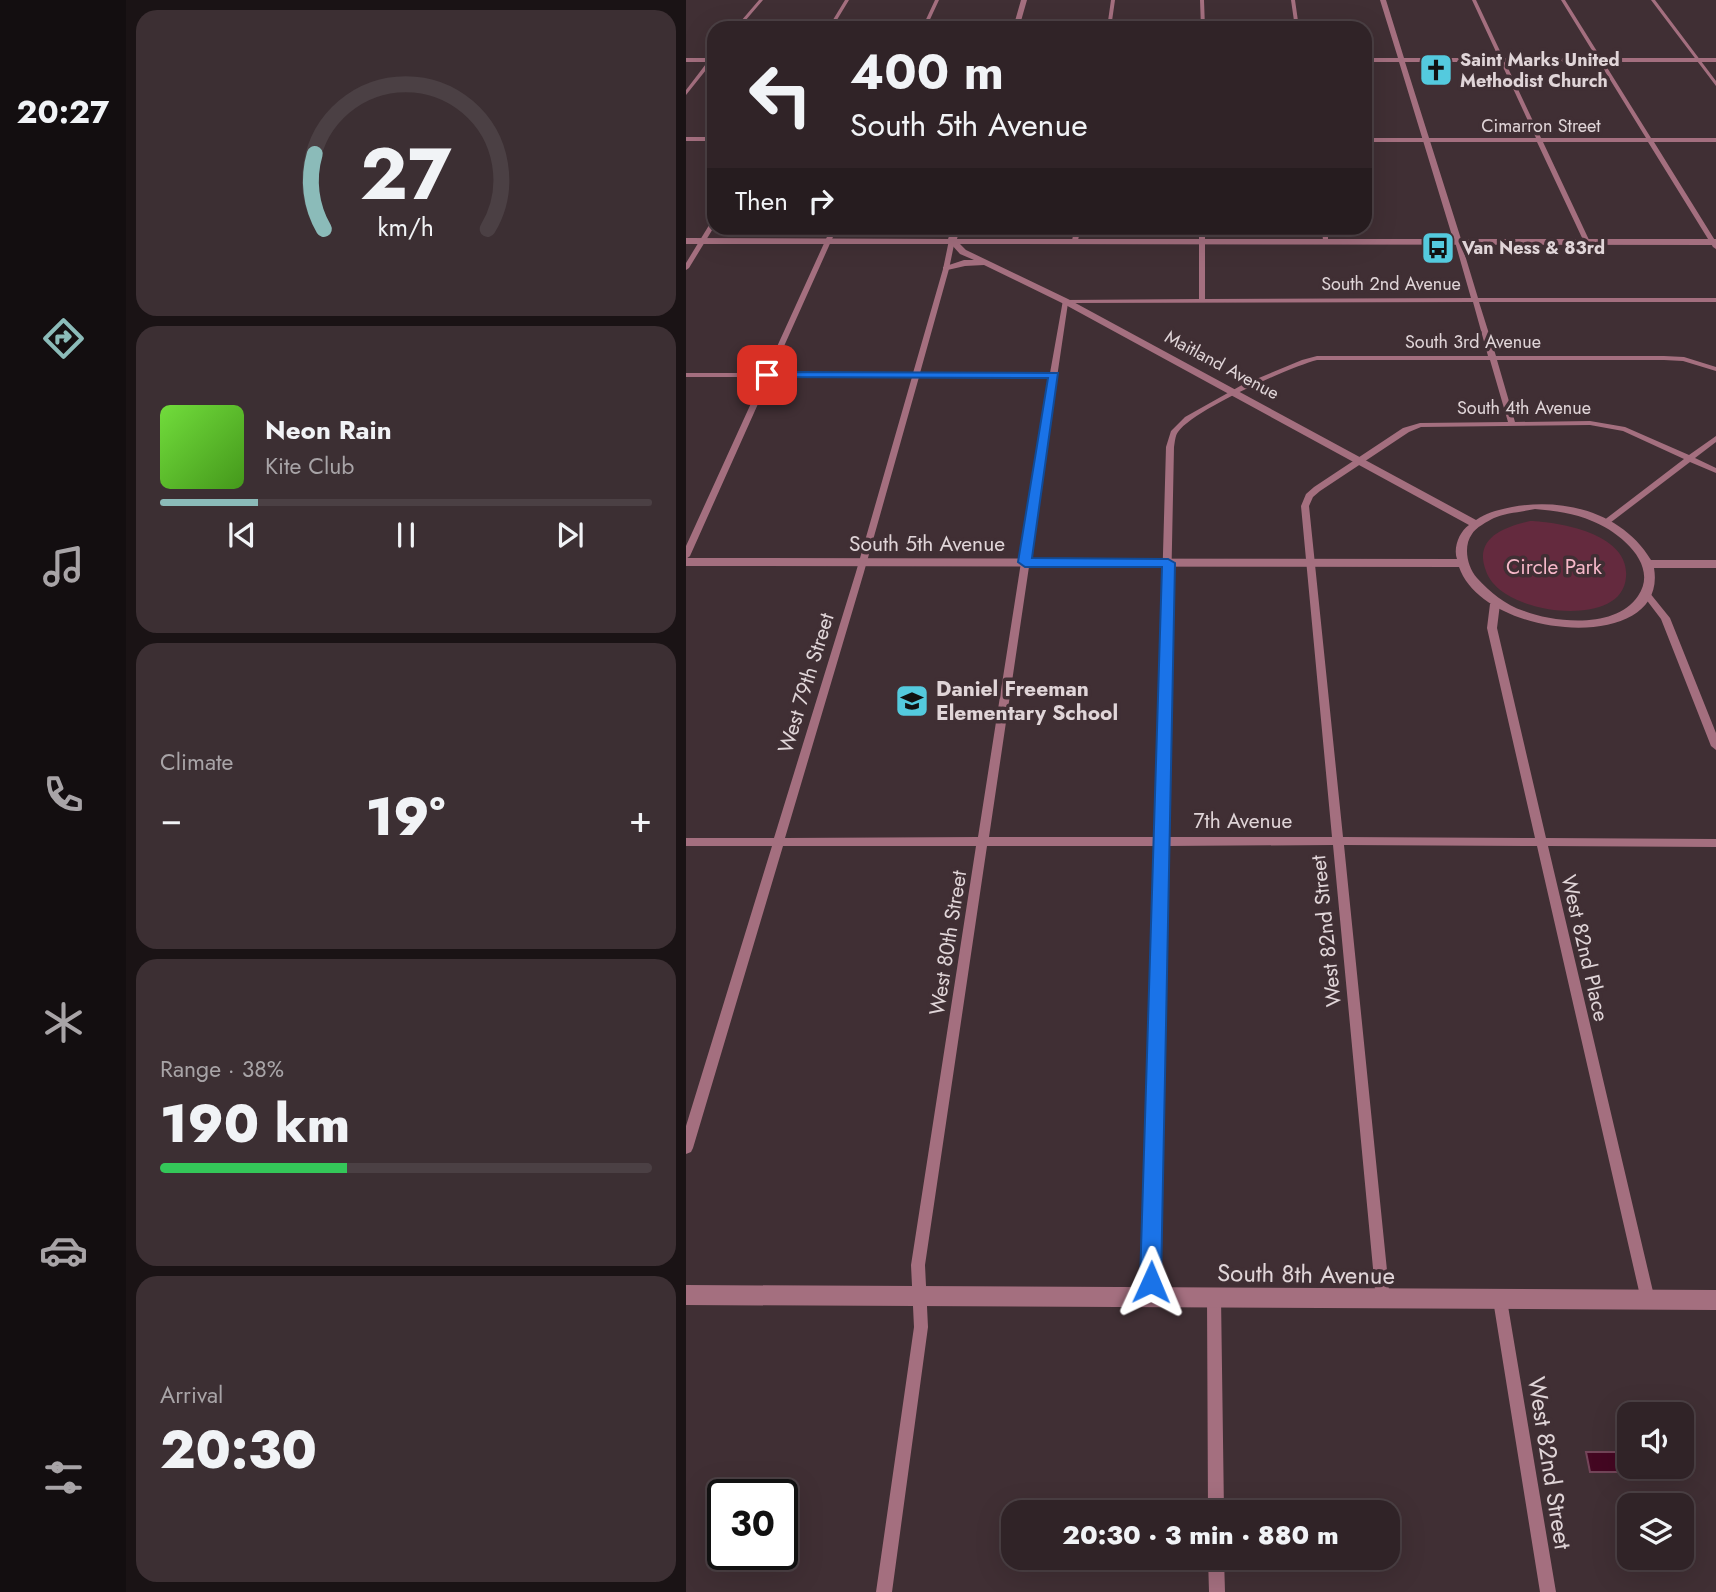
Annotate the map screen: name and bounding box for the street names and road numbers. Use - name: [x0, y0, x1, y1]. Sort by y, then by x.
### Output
- street label: Cimarron Street: [1481, 113, 1601, 139]
- street label: South 2nd Avenue: [1321, 271, 1461, 297]
- street label: Maitland Avenue: [1160, 324, 1284, 406]
- street label: South 3rd Avenue: [1405, 329, 1541, 355]
- street label: South 4th Avenue: [1457, 395, 1591, 421]
- street label: South 5th Avenue: [849, 529, 1005, 559]
- street label: West 79th Street: [770, 609, 842, 757]
- street label: 7th Avenue: [1194, 806, 1293, 836]
- street label: West 82nd Street: [1303, 854, 1349, 1008]
- street label: West 80th Street: [922, 868, 974, 1018]
- street label: West 82nd Place: [1554, 872, 1616, 1024]
- street label: South 8th Avenue: [1217, 1255, 1395, 1293]
- street label: West 82nd Street: [1519, 1374, 1581, 1552]

